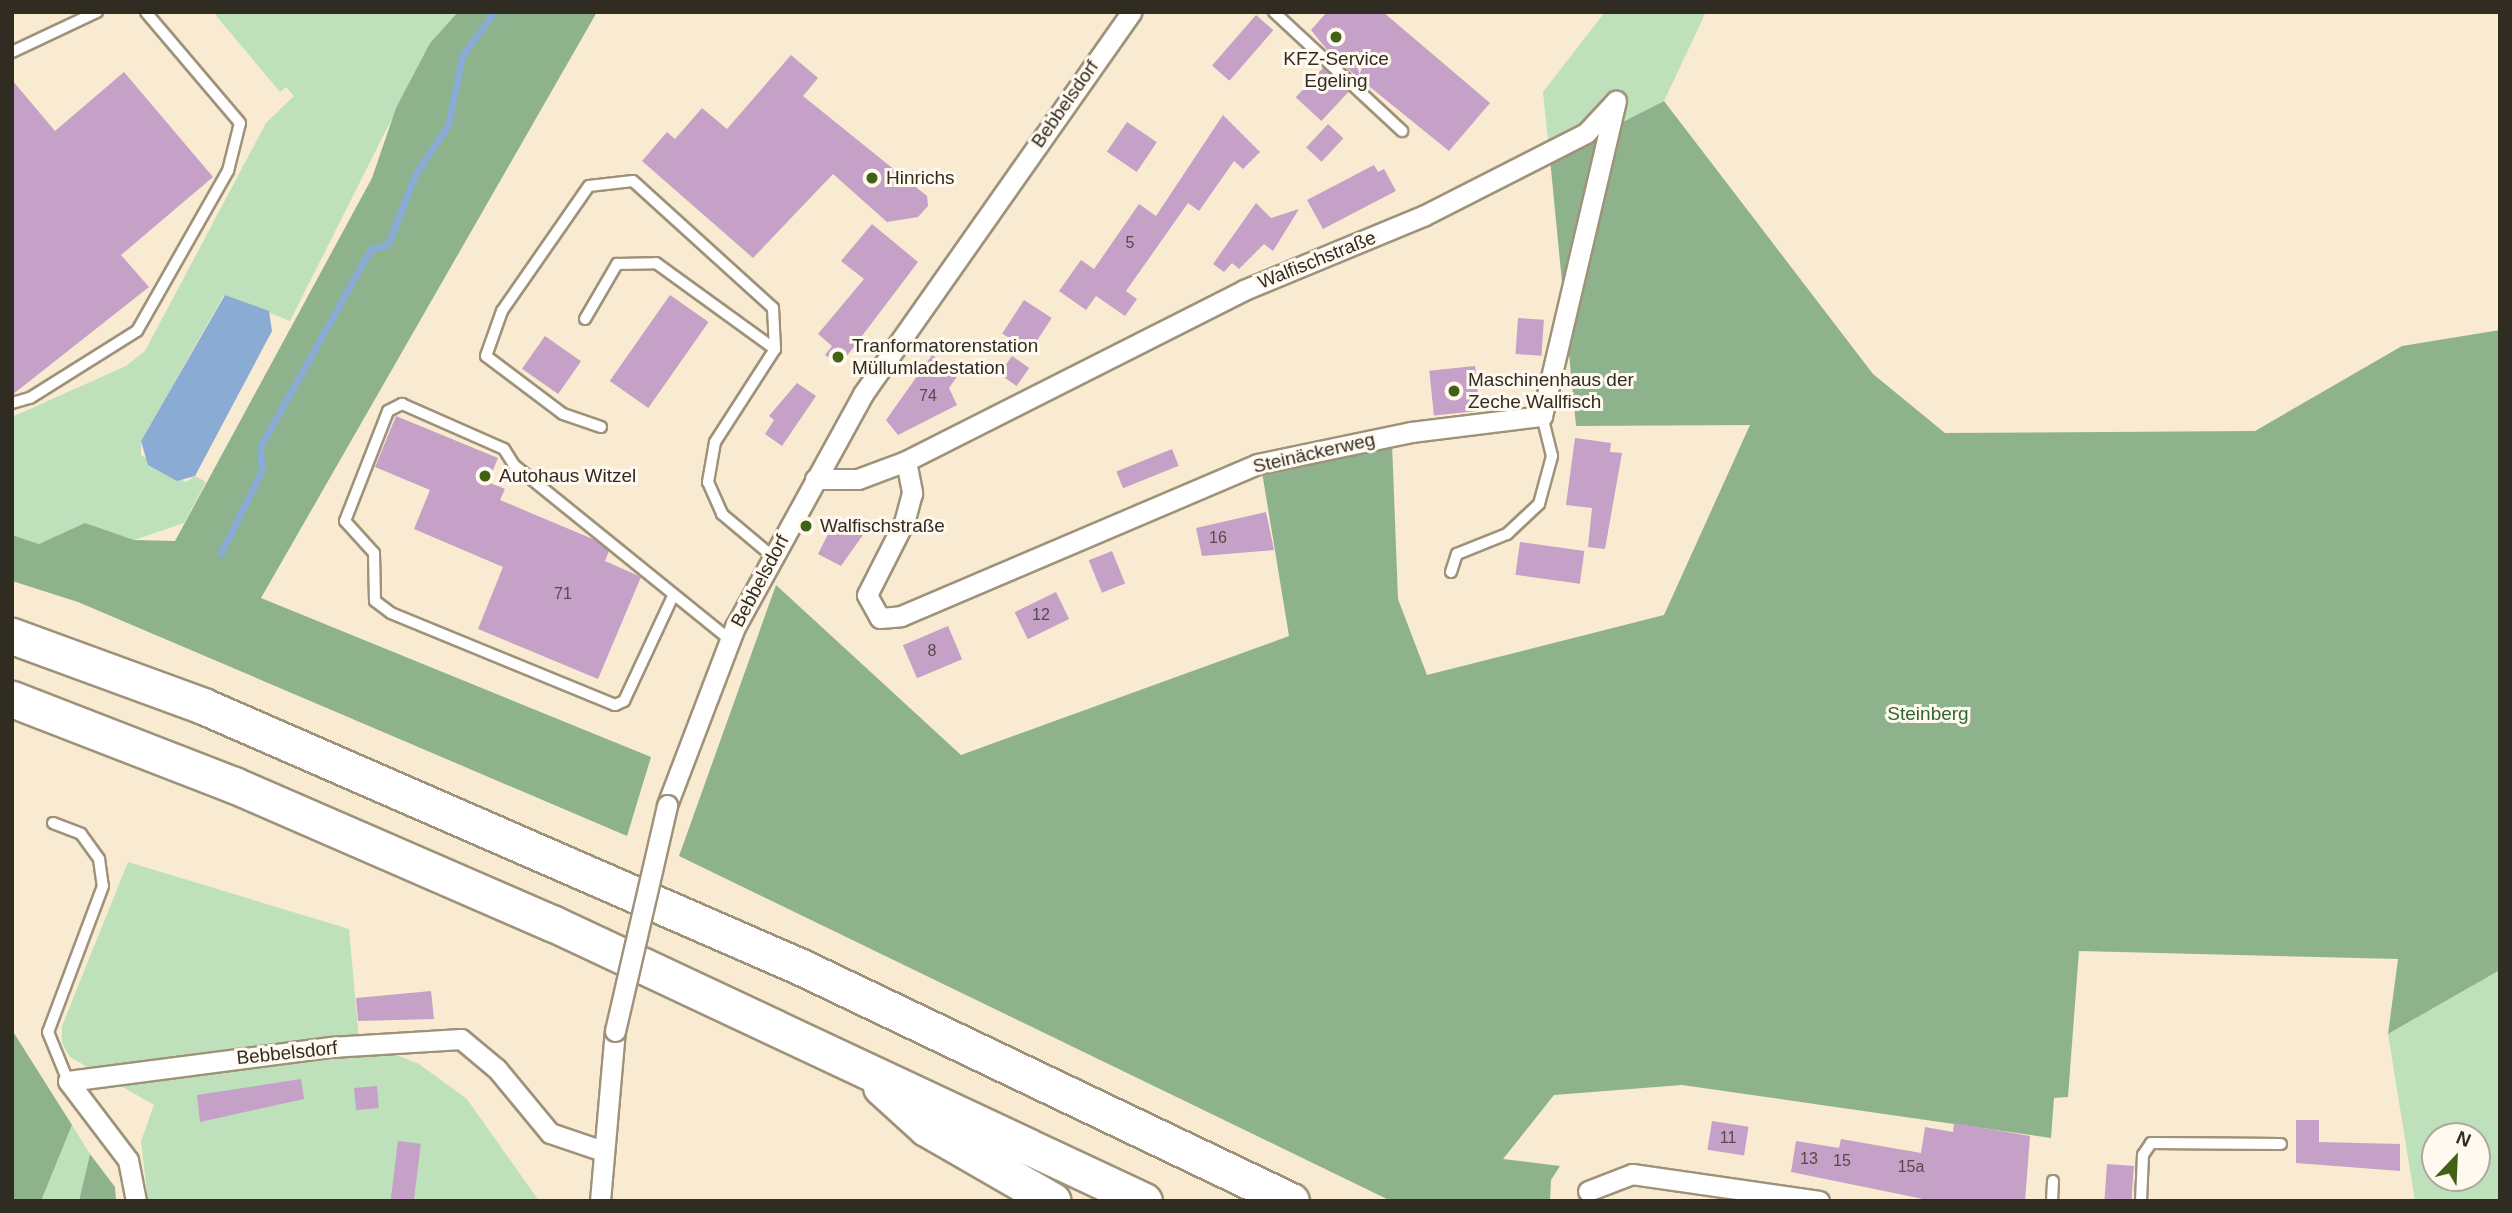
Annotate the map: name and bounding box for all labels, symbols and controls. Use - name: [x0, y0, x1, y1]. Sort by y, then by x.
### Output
- marker: KFZ-Service Egeling: [1328, 29, 1344, 45]
- place label: KFZ-Service Egeling: [1283, 48, 1389, 92]
- street label: Bebbelsdorf: [1027, 56, 1103, 152]
- place label: Hinrichs: [886, 167, 955, 189]
- marker: Hinrichs: [864, 170, 880, 186]
- street label: Walfischstraße: [1255, 226, 1379, 294]
- house number: 5: [1126, 233, 1134, 253]
- place label: Tranformatorenstation Müllumladestation: [852, 335, 1038, 379]
- marker: Tranformatorenstation Müllumladestation: [830, 349, 846, 365]
- place label: Maschinenhaus der Zeche Wallfisch: [1468, 369, 1634, 413]
- marker: Maschinenhaus der Zeche Wallfisch: [1446, 383, 1462, 399]
- house number: 74: [919, 386, 937, 406]
- street label: Steinäckerweg: [1251, 428, 1377, 478]
- place label: Autohaus Witzel: [499, 465, 636, 487]
- marker: Autohaus Witzel: [477, 468, 493, 484]
- place label: Walfischstraße: [820, 515, 945, 537]
- marker: Walfischstraße: [798, 518, 814, 534]
- house number: 16: [1209, 528, 1227, 548]
- street label: Bebbelsdorf: [726, 531, 794, 631]
- house number: 71: [554, 584, 572, 604]
- house number: 12: [1032, 605, 1050, 625]
- house number: 8: [928, 641, 936, 661]
- park label: Steinberg: [1887, 703, 1969, 725]
- street label: Bebbelsdorf: [235, 1036, 339, 1070]
- north arrow: [2421, 1122, 2491, 1192]
- text: N: [2453, 1127, 2474, 1151]
- house number: 11: [1720, 1128, 1736, 1148]
- house number: 13: [1800, 1149, 1818, 1169]
- house number: 15: [1833, 1151, 1851, 1171]
- house number: 15a: [1898, 1157, 1924, 1177]

